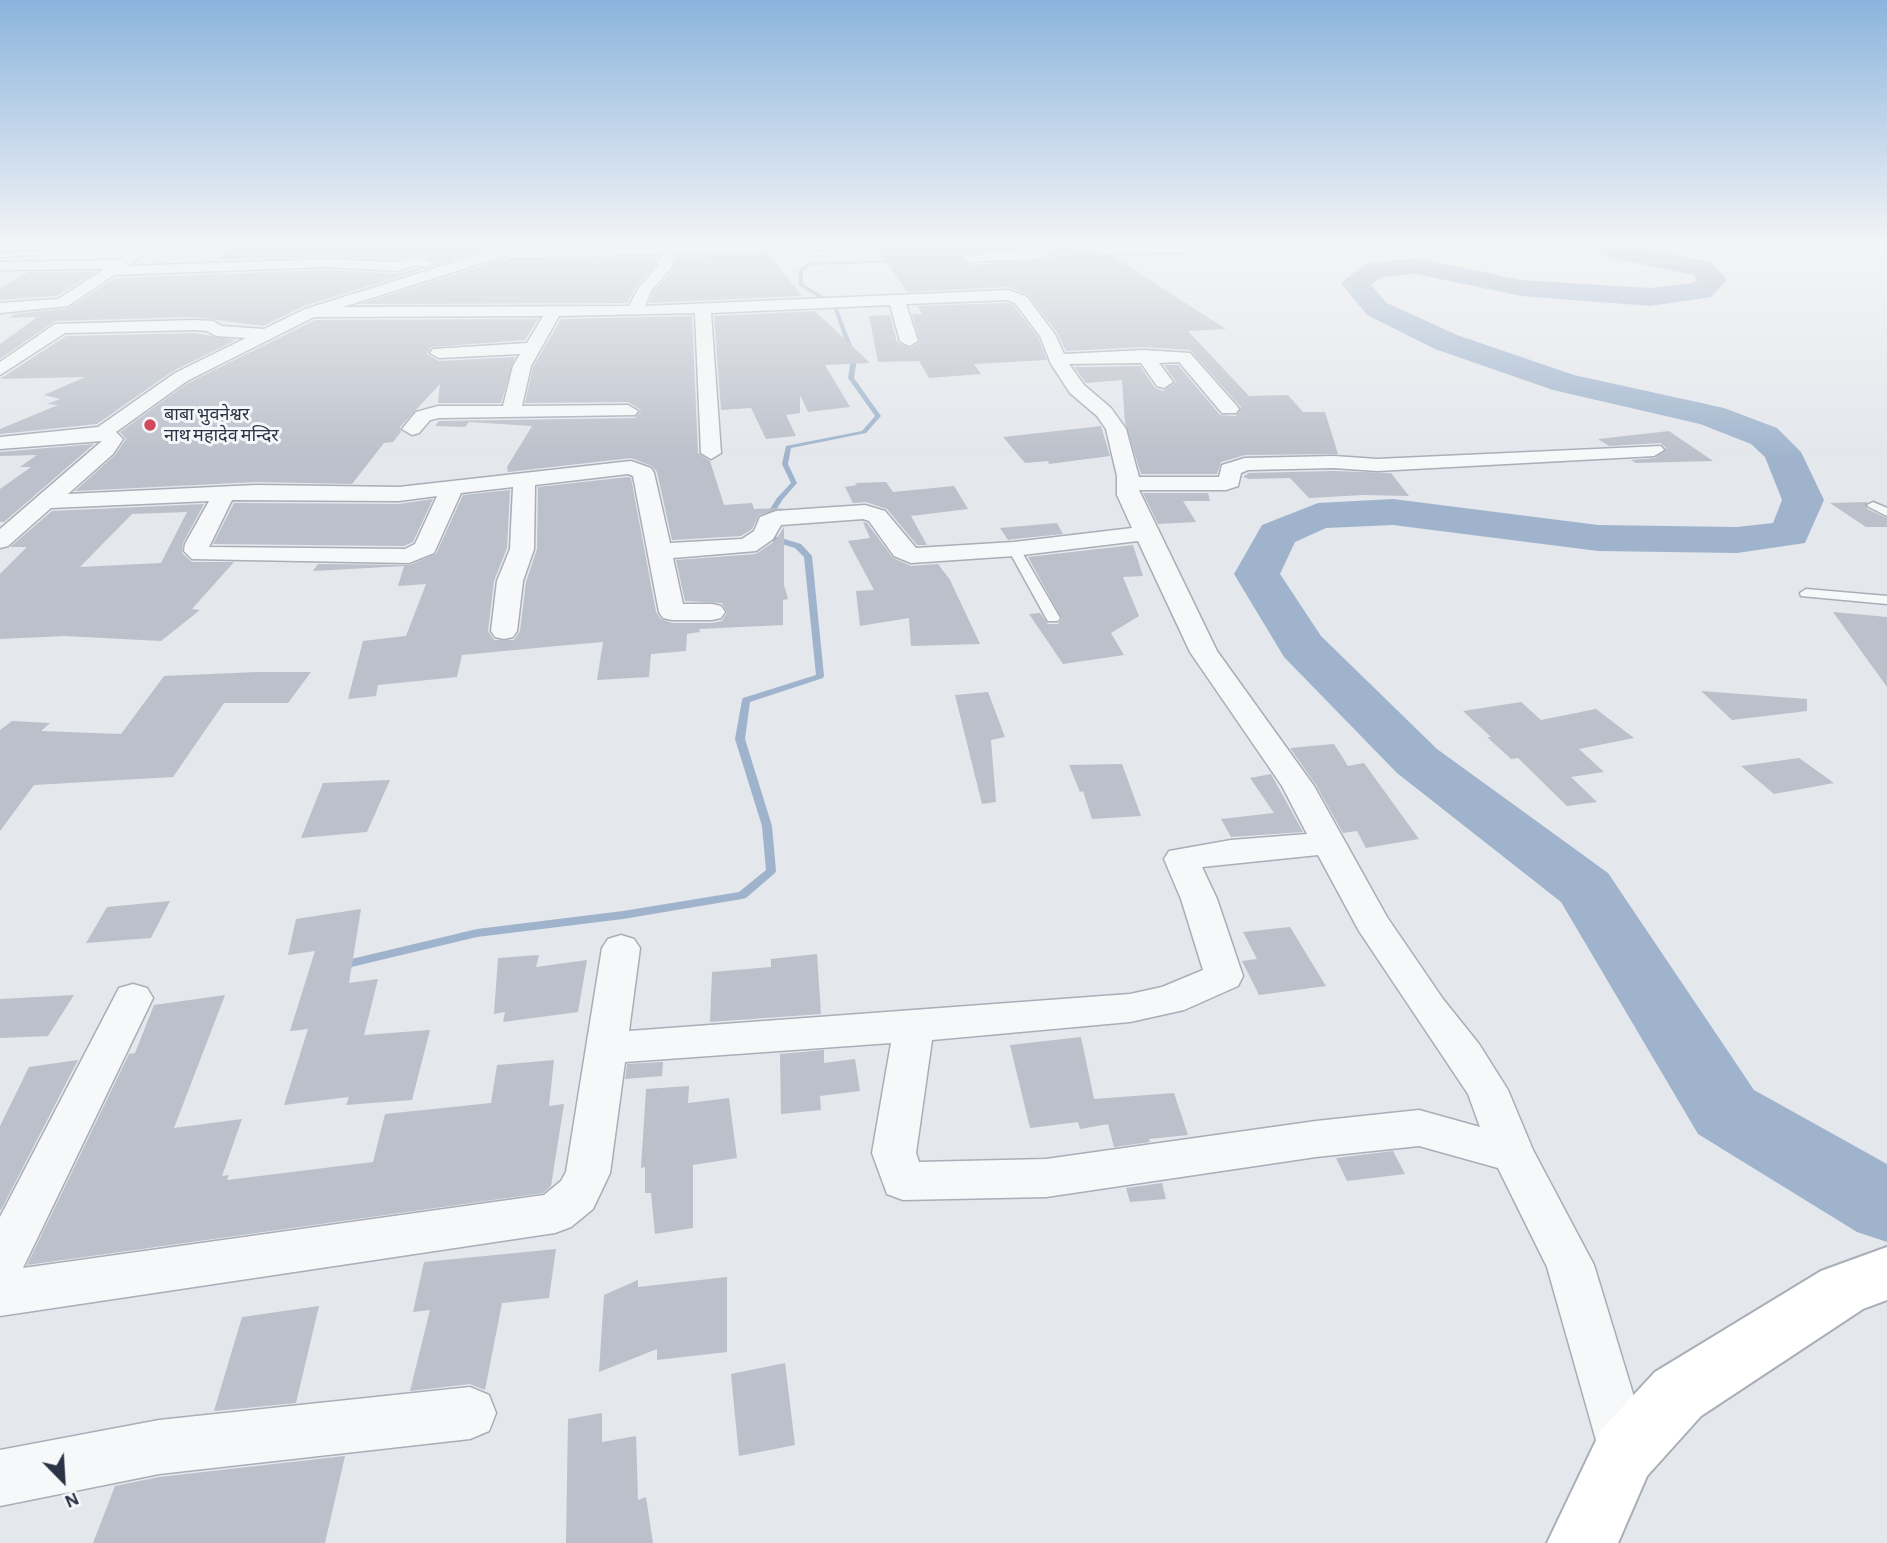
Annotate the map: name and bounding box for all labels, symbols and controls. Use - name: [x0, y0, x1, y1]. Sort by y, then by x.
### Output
- place label: बाबा भुवनेश्वर नाथ महादेव मन्दिर: [164, 404, 279, 446]
- marker: बाबा भुवनेश्वर नाथ महादेव मन्दिर: [142, 417, 158, 433]
- north arrow: [28, 1445, 98, 1515]
- text: N: [62, 1488, 82, 1511]

